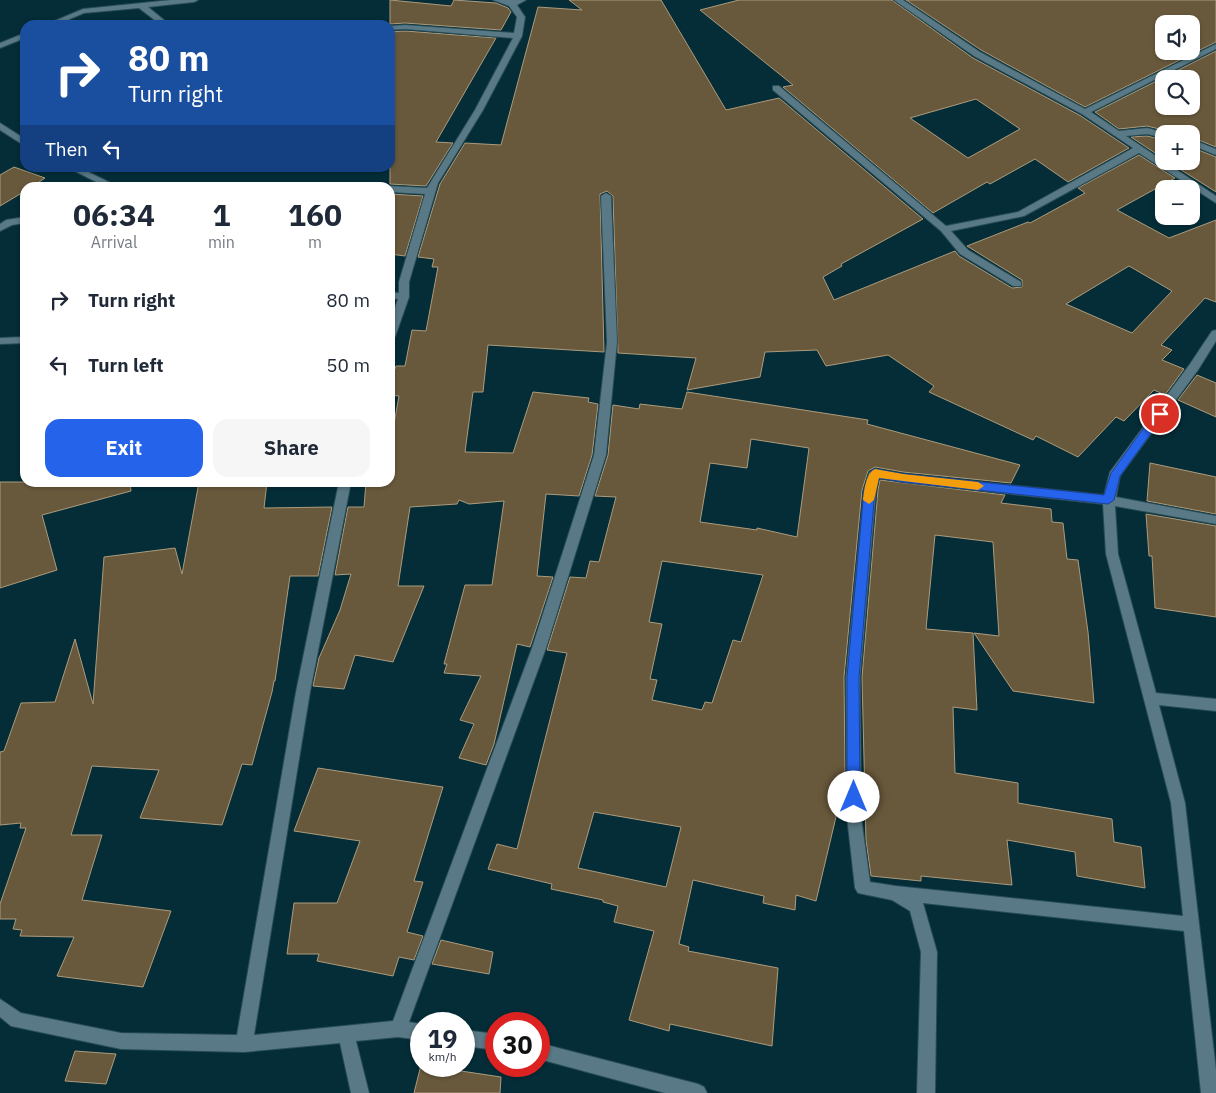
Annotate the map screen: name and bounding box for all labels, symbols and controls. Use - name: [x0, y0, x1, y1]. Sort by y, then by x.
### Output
- map controls: [1155, 15, 1200, 225]
- button: sound: [1155, 15, 1200, 60]
- text: 80 m: [128, 35, 210, 81]
- icon: right: [45, 40, 110, 105]
- button: search: [1155, 70, 1200, 115]
- text: Turn right: [128, 79, 223, 108]
- button: +: [1155, 125, 1200, 170]
- icon: left: [98, 135, 126, 163]
- text: Then: [45, 137, 88, 161]
- button: −: [1155, 180, 1200, 225]
- text: 06:34: [73, 195, 155, 234]
- text: 1: [212, 195, 230, 234]
- text: 160: [288, 195, 342, 234]
- text: Arrival: [91, 232, 137, 252]
- text: min: [208, 232, 235, 252]
- text: m: [308, 232, 322, 252]
- icon: right: [45, 286, 73, 314]
- text: Turn right: [88, 288, 175, 312]
- text: 80 m: [326, 288, 370, 312]
- icon: left: [45, 351, 73, 379]
- text: Turn left: [88, 353, 164, 377]
- text: 50 m: [326, 353, 370, 377]
- pin: [1139, 393, 1181, 435]
- icon: arrive: [1146, 400, 1174, 428]
- button: Exit: [45, 419, 203, 477]
- button: Share: [213, 419, 370, 477]
- position arrow: [827, 770, 879, 822]
- speed limit sign: 30: [485, 1012, 550, 1077]
- text: 19: [427, 1022, 458, 1055]
- text: km/h: [428, 1049, 457, 1064]

